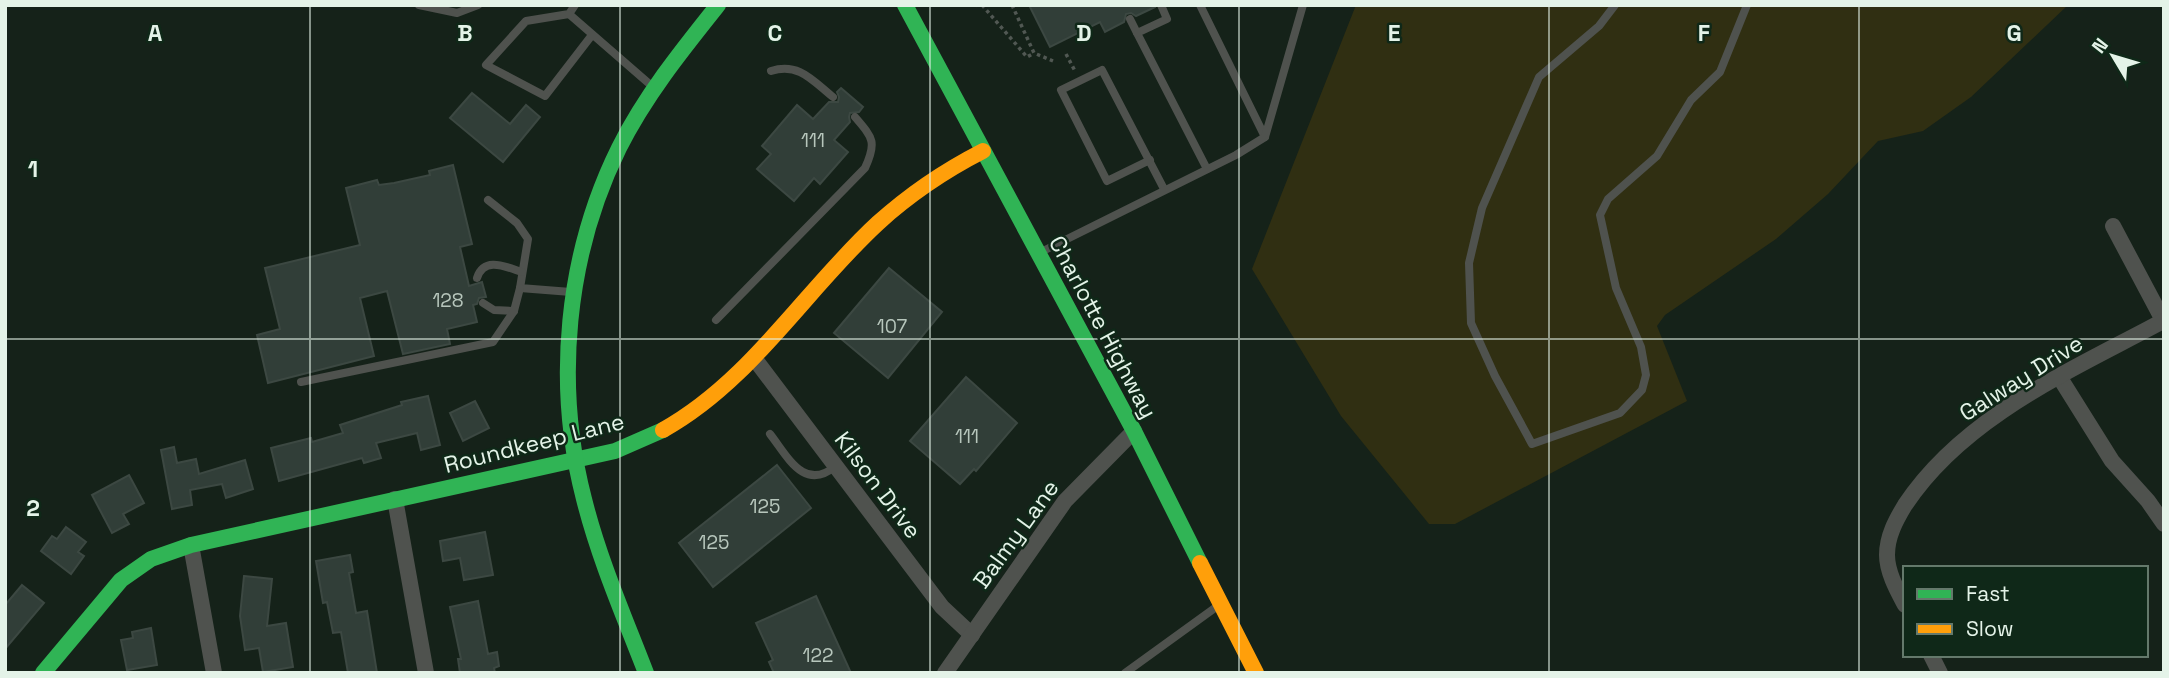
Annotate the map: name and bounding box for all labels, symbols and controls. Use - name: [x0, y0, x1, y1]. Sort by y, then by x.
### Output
- text: A: [148, 18, 163, 48]
- text: B: [457, 18, 473, 48]
- text: C: [768, 18, 782, 48]
- text: D: [1076, 18, 1092, 48]
- text: E: [1388, 18, 1400, 48]
- text: F: [1698, 18, 1710, 48]
- text: G: [2006, 18, 2022, 48]
- north arrow: [2078, 21, 2148, 91]
- text: N: [2086, 33, 2114, 59]
- house number: 111: [801, 128, 825, 153]
- text: 1: [28, 154, 38, 184]
- street label: Charlotte Highway: [1042, 230, 1164, 424]
- house number: 128: [432, 288, 464, 313]
- house number: 107: [877, 314, 908, 339]
- street label: Galway Drive: [1954, 328, 2088, 428]
- street label: Roundkeep Lane: [441, 406, 627, 480]
- house number: 111: [955, 424, 979, 449]
- street label: Kilson Drive: [828, 425, 928, 545]
- street label: Balmy Lane: [966, 474, 1066, 594]
- text: 2: [26, 493, 40, 523]
- house number: 125: [750, 494, 780, 519]
- house number: 125: [699, 530, 729, 555]
- legend: [1903, 566, 2148, 657]
- text: Fast: [1966, 580, 2010, 607]
- text: Slow: [1966, 615, 2014, 642]
- house number: 122: [803, 643, 833, 668]

